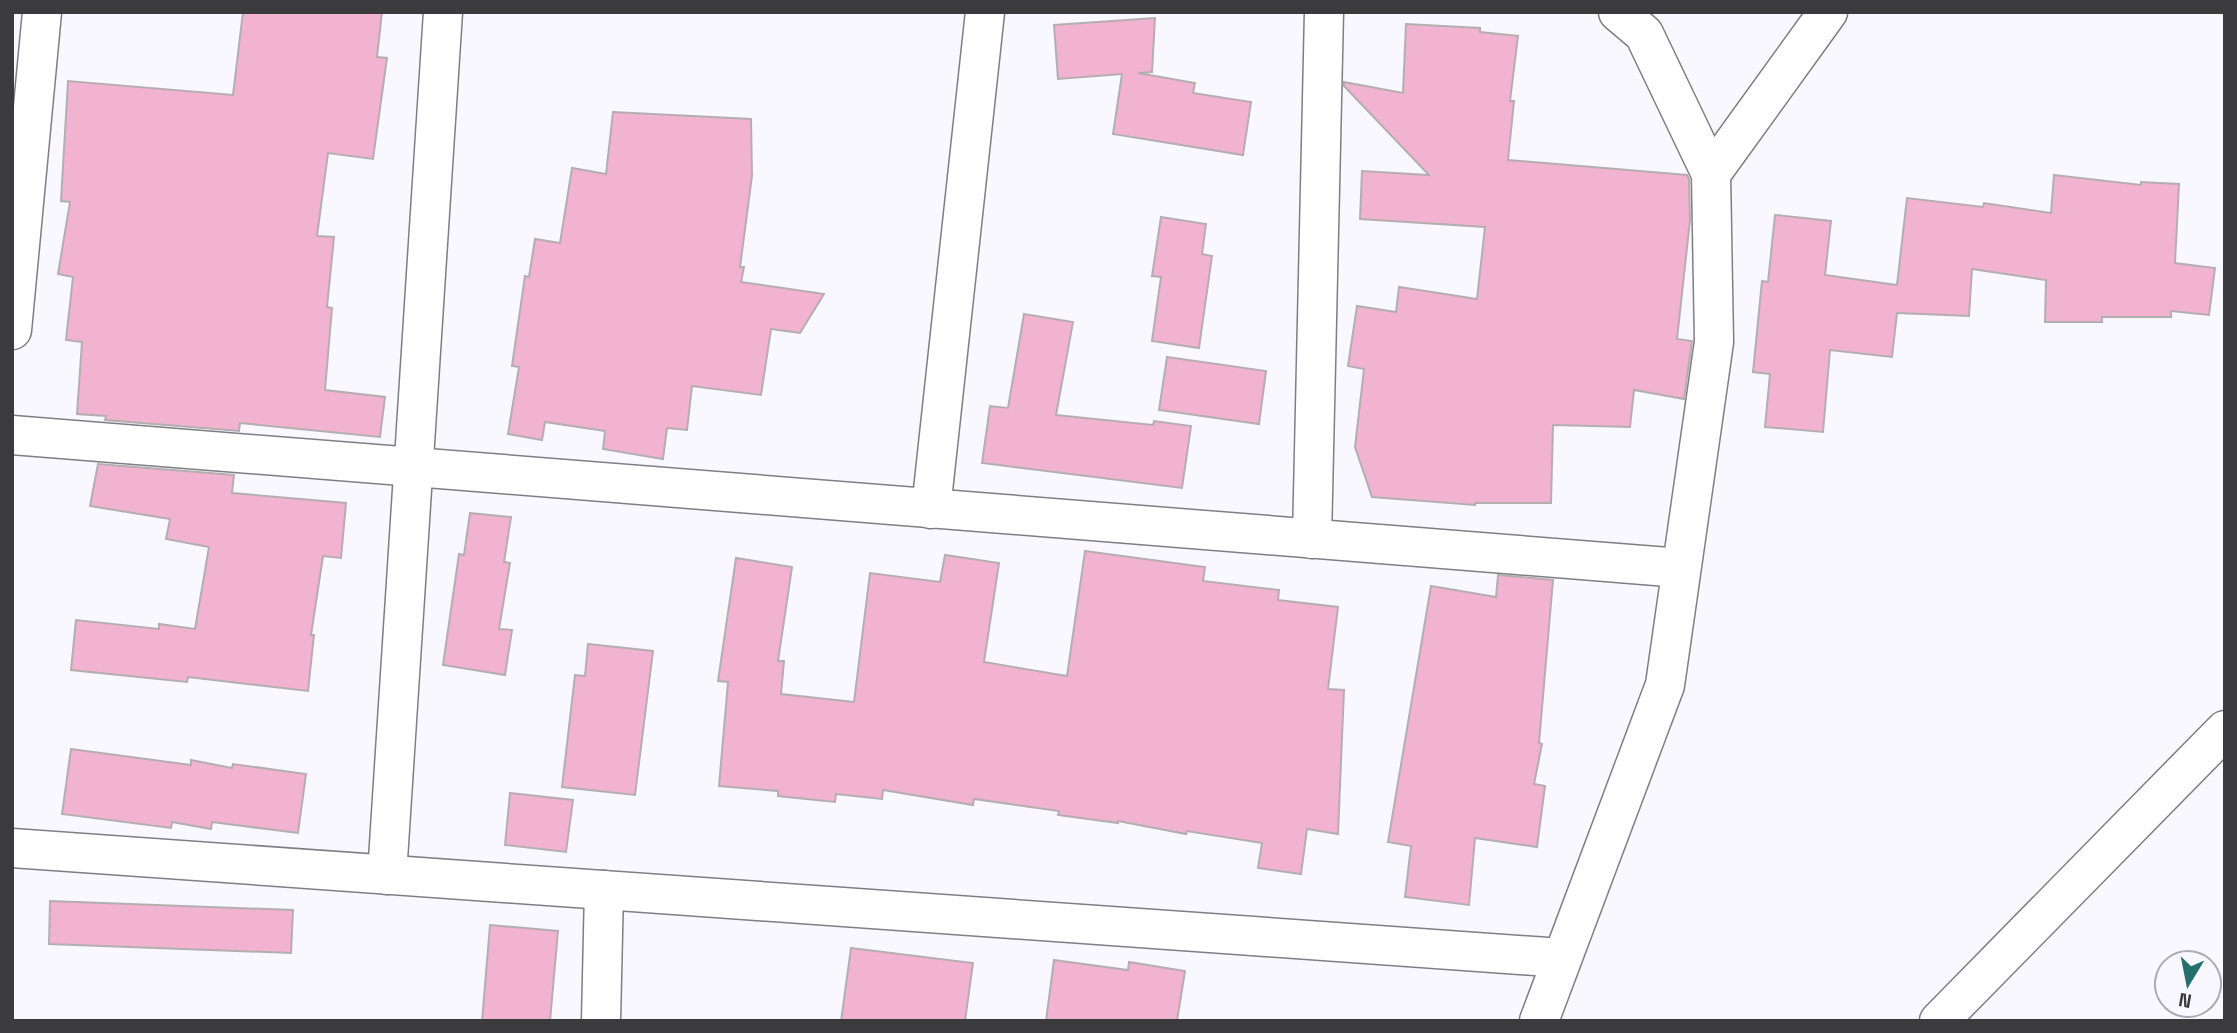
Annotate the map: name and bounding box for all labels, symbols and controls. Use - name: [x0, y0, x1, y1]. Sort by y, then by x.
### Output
- north arrow: [2153, 949, 2223, 1019]
- text: N: [2177, 987, 2194, 1014]

